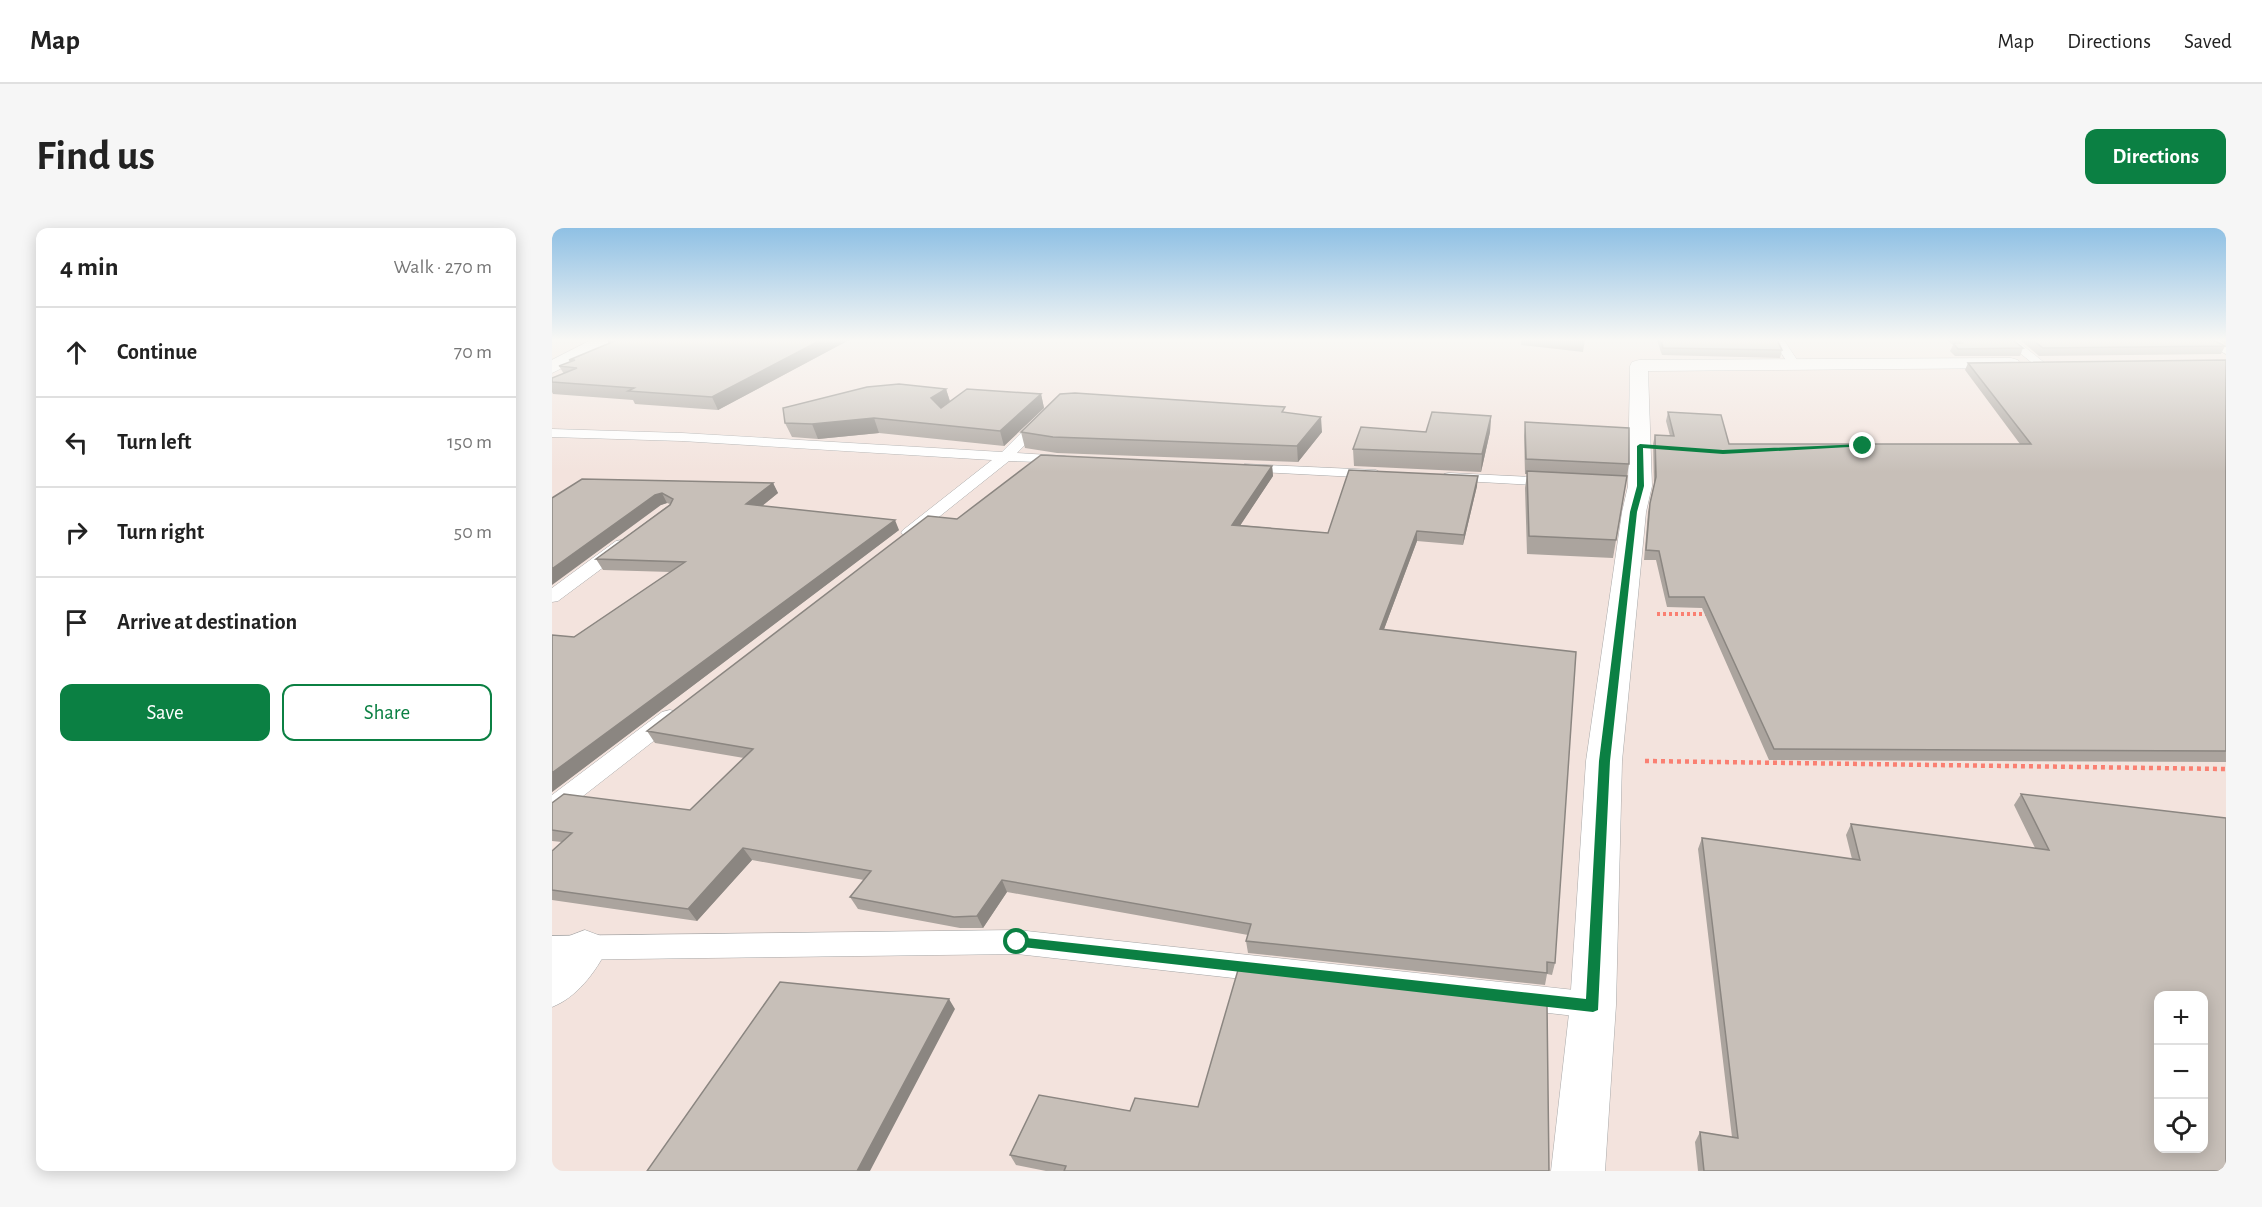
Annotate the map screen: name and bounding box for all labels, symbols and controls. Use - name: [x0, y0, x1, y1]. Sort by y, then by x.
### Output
- text: Map: [30, 27, 80, 55]
- text: Map: [1998, 31, 2034, 52]
- text: Directions: [2067, 31, 2151, 52]
- text: Saved: [2184, 31, 2232, 52]
- button: Directions: [2085, 129, 2226, 184]
- text: Find us: [36, 135, 155, 177]
- text: 4 min: [60, 254, 119, 280]
- text: Walk · 270 m: [393, 257, 492, 277]
- icon: ahead: [60, 336, 93, 369]
- text: Continue: [117, 341, 197, 363]
- text: 70 m: [454, 342, 492, 362]
- icon: left: [60, 426, 93, 459]
- text: Turn left: [117, 431, 191, 453]
- text: 150 m: [447, 432, 492, 452]
- route end: [1849, 432, 1875, 458]
- icon: right: [60, 516, 93, 549]
- text: Turn right: [117, 521, 204, 543]
- text: 50 m: [454, 522, 492, 542]
- icon: arrive: [60, 606, 93, 639]
- text: Arrive at destination: [117, 611, 297, 633]
- button: Save: [60, 684, 270, 741]
- button: Share: [282, 684, 492, 741]
- route start: [1003, 928, 1029, 954]
- map controls: [2154, 991, 2208, 1153]
- button: +: [2154, 991, 2208, 1045]
- button: −: [2154, 1045, 2208, 1099]
- button: locate: [2154, 1099, 2208, 1153]

